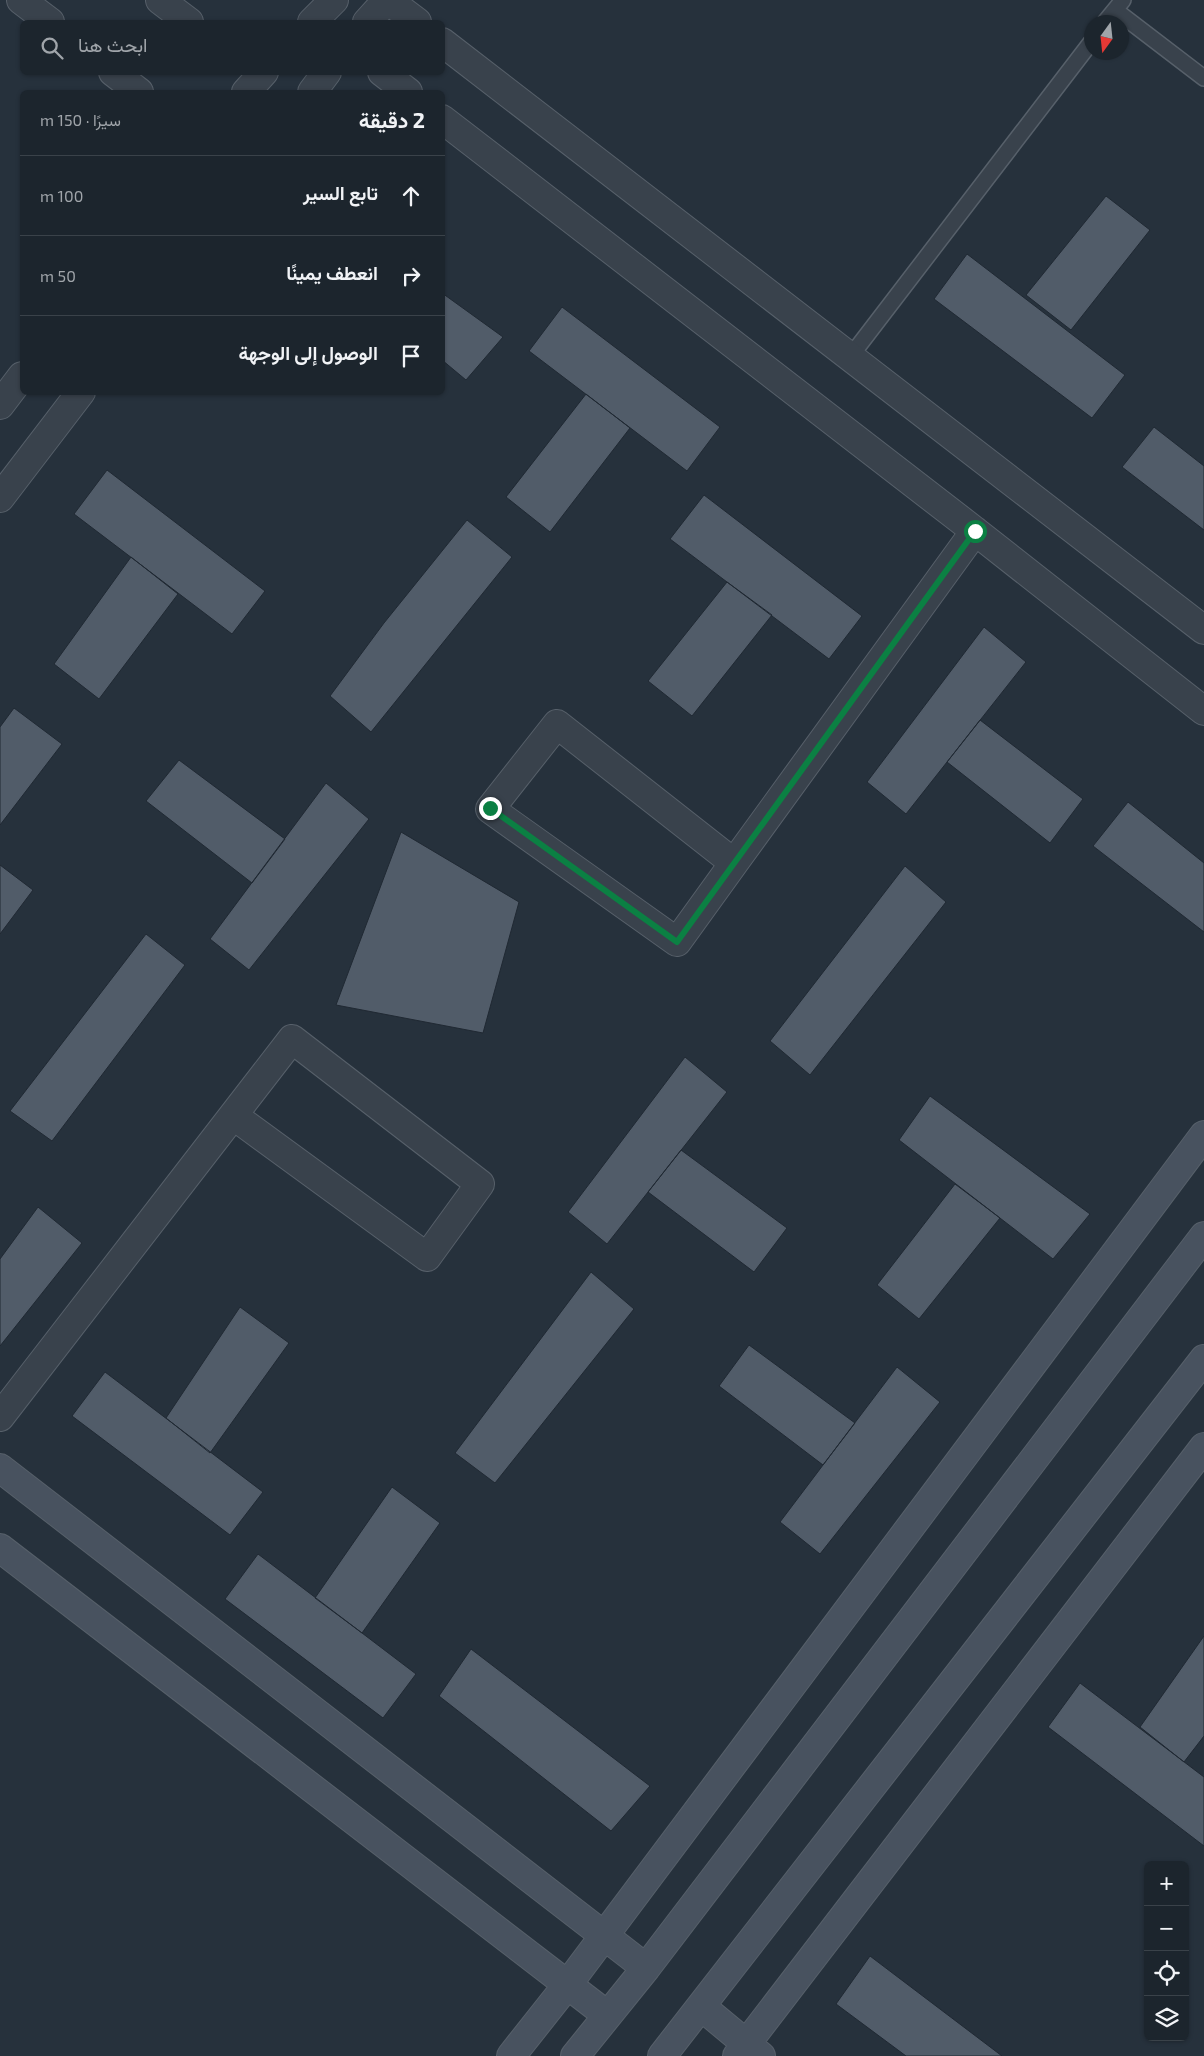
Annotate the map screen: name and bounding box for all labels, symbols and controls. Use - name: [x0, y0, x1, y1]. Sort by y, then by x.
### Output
- north arrow: [1084, 15, 1129, 60]
- search box: [20, 20, 445, 75]
- text: ابحث هنا: [78, 33, 147, 56]
- icon: search: [38, 34, 66, 62]
- text: 2 دقيقة: [359, 107, 425, 132]
- text: سيرًا · 150 m: [40, 110, 121, 129]
- text: تابع السير: [303, 181, 378, 204]
- icon: ahead: [397, 182, 425, 210]
- text: 100 m: [40, 186, 83, 205]
- text: انعطف يمينًا: [286, 261, 378, 284]
- icon: right: [397, 262, 425, 290]
- text: 50 m: [40, 266, 76, 285]
- text: الوصول إلى الوجهة: [238, 341, 378, 364]
- icon: arrive: [397, 342, 425, 370]
- route start: [964, 520, 987, 543]
- route end: [479, 797, 502, 820]
- map controls: [1144, 1861, 1189, 2041]
- button: +: [1144, 1861, 1189, 1906]
- button: −: [1144, 1906, 1189, 1951]
- button: locate: [1144, 1951, 1189, 1996]
- button: layers: [1144, 1996, 1189, 2041]

